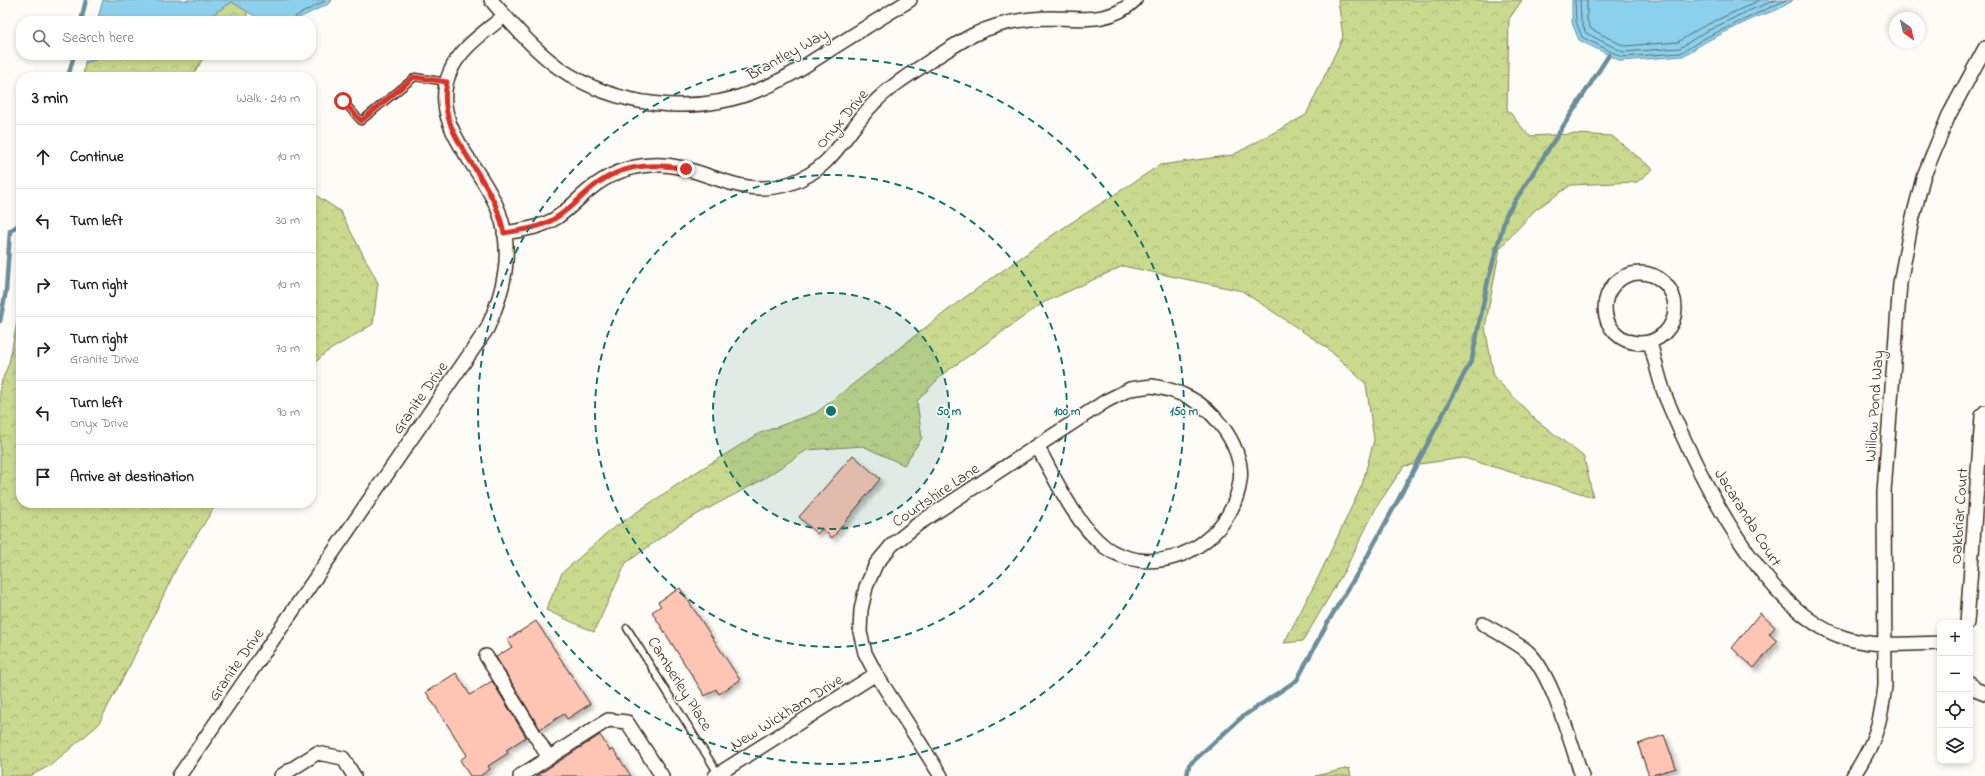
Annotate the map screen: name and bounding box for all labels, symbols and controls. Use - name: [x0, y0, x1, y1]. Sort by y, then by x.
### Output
- north arrow: [1889, 12, 1925, 48]
- search box: [16, 16, 316, 60]
- street label: Brantley Way: [742, 22, 833, 88]
- icon: search: [30, 27, 52, 49]
- text: Search here: [62, 27, 134, 49]
- street label: Onyx Drive: [810, 83, 875, 155]
- text: 3 min: [32, 86, 68, 111]
- text: Walk · 210 m: [236, 89, 300, 108]
- route start: [334, 92, 352, 110]
- icon: ahead: [32, 146, 54, 168]
- text: Continue: [70, 146, 124, 168]
- text: 10 m: [277, 147, 300, 166]
- route end: [677, 160, 695, 178]
- icon: left: [32, 210, 54, 232]
- text: Turn left: [70, 210, 123, 232]
- text: 30 m: [276, 211, 300, 230]
- icon: right: [32, 274, 54, 296]
- text: Turn right: [70, 274, 128, 296]
- text: 10 m: [277, 275, 300, 294]
- text: Turn right: [70, 328, 128, 350]
- icon: right: [32, 338, 54, 360]
- text: 70 m: [276, 339, 300, 358]
- street label: Willow Pond Way: [1859, 349, 1891, 463]
- text: Granite Drive: [70, 350, 139, 369]
- street label: Granite Drive: [387, 356, 455, 440]
- text: Turn left: [70, 392, 123, 414]
- icon: left: [32, 402, 54, 424]
- text: 90 m: [277, 403, 300, 422]
- text: 50 m: [937, 403, 962, 421]
- text: 100 m: [1054, 403, 1081, 421]
- text: 150 m: [1170, 403, 1199, 421]
- centre of rings: [824, 404, 838, 418]
- text: Onyx Drive: [70, 414, 128, 433]
- street label: Courtshire Lane: [888, 457, 985, 534]
- street label: Jacaranda Court: [1707, 464, 1787, 572]
- icon: arrive: [32, 466, 54, 488]
- text: Arrive at destination: [70, 466, 194, 488]
- street label: Oakbriar Court: [1945, 467, 1975, 565]
- map controls: [1937, 620, 1973, 764]
- button: +: [1937, 620, 1973, 656]
- street label: Granite Drive: [203, 623, 271, 707]
- street label: Camberley Place: [641, 632, 718, 737]
- button: −: [1937, 656, 1973, 692]
- street label: New Wickham Drive: [726, 668, 849, 757]
- button: locate: [1937, 692, 1973, 728]
- button: layers: [1937, 728, 1973, 764]

